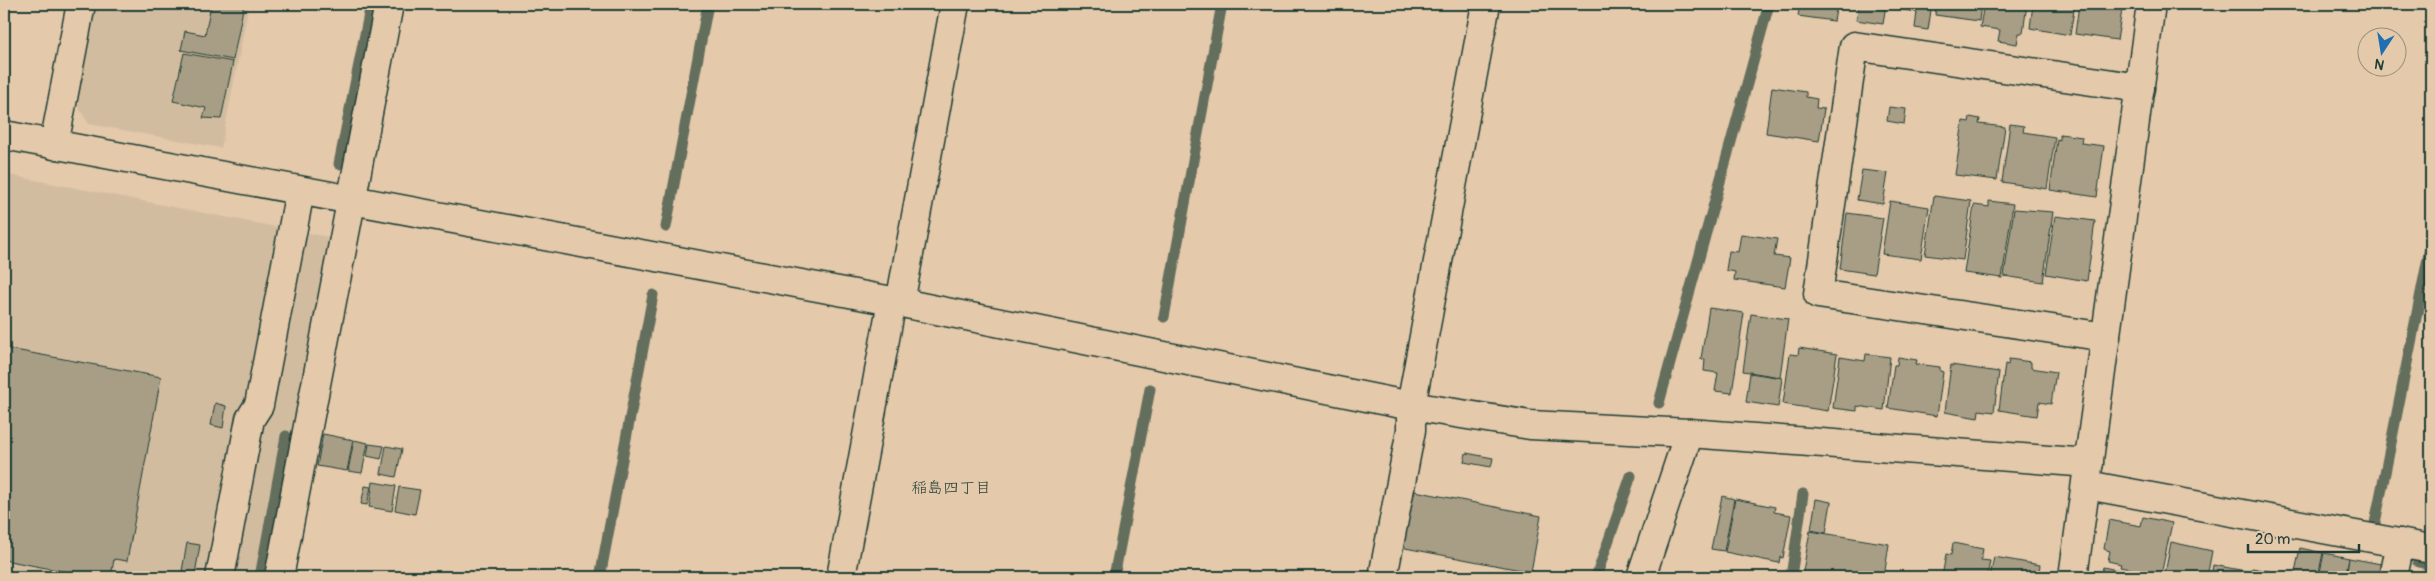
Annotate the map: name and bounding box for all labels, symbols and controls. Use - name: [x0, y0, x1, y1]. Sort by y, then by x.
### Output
- north arrow: [2358, 28, 2408, 78]
- text: N: [2373, 55, 2386, 74]
- district label: 稲島四丁目: [911, 478, 991, 498]
- scale bar: [2248, 521, 2359, 553]
- text: 20 m: [2255, 530, 2290, 549]

